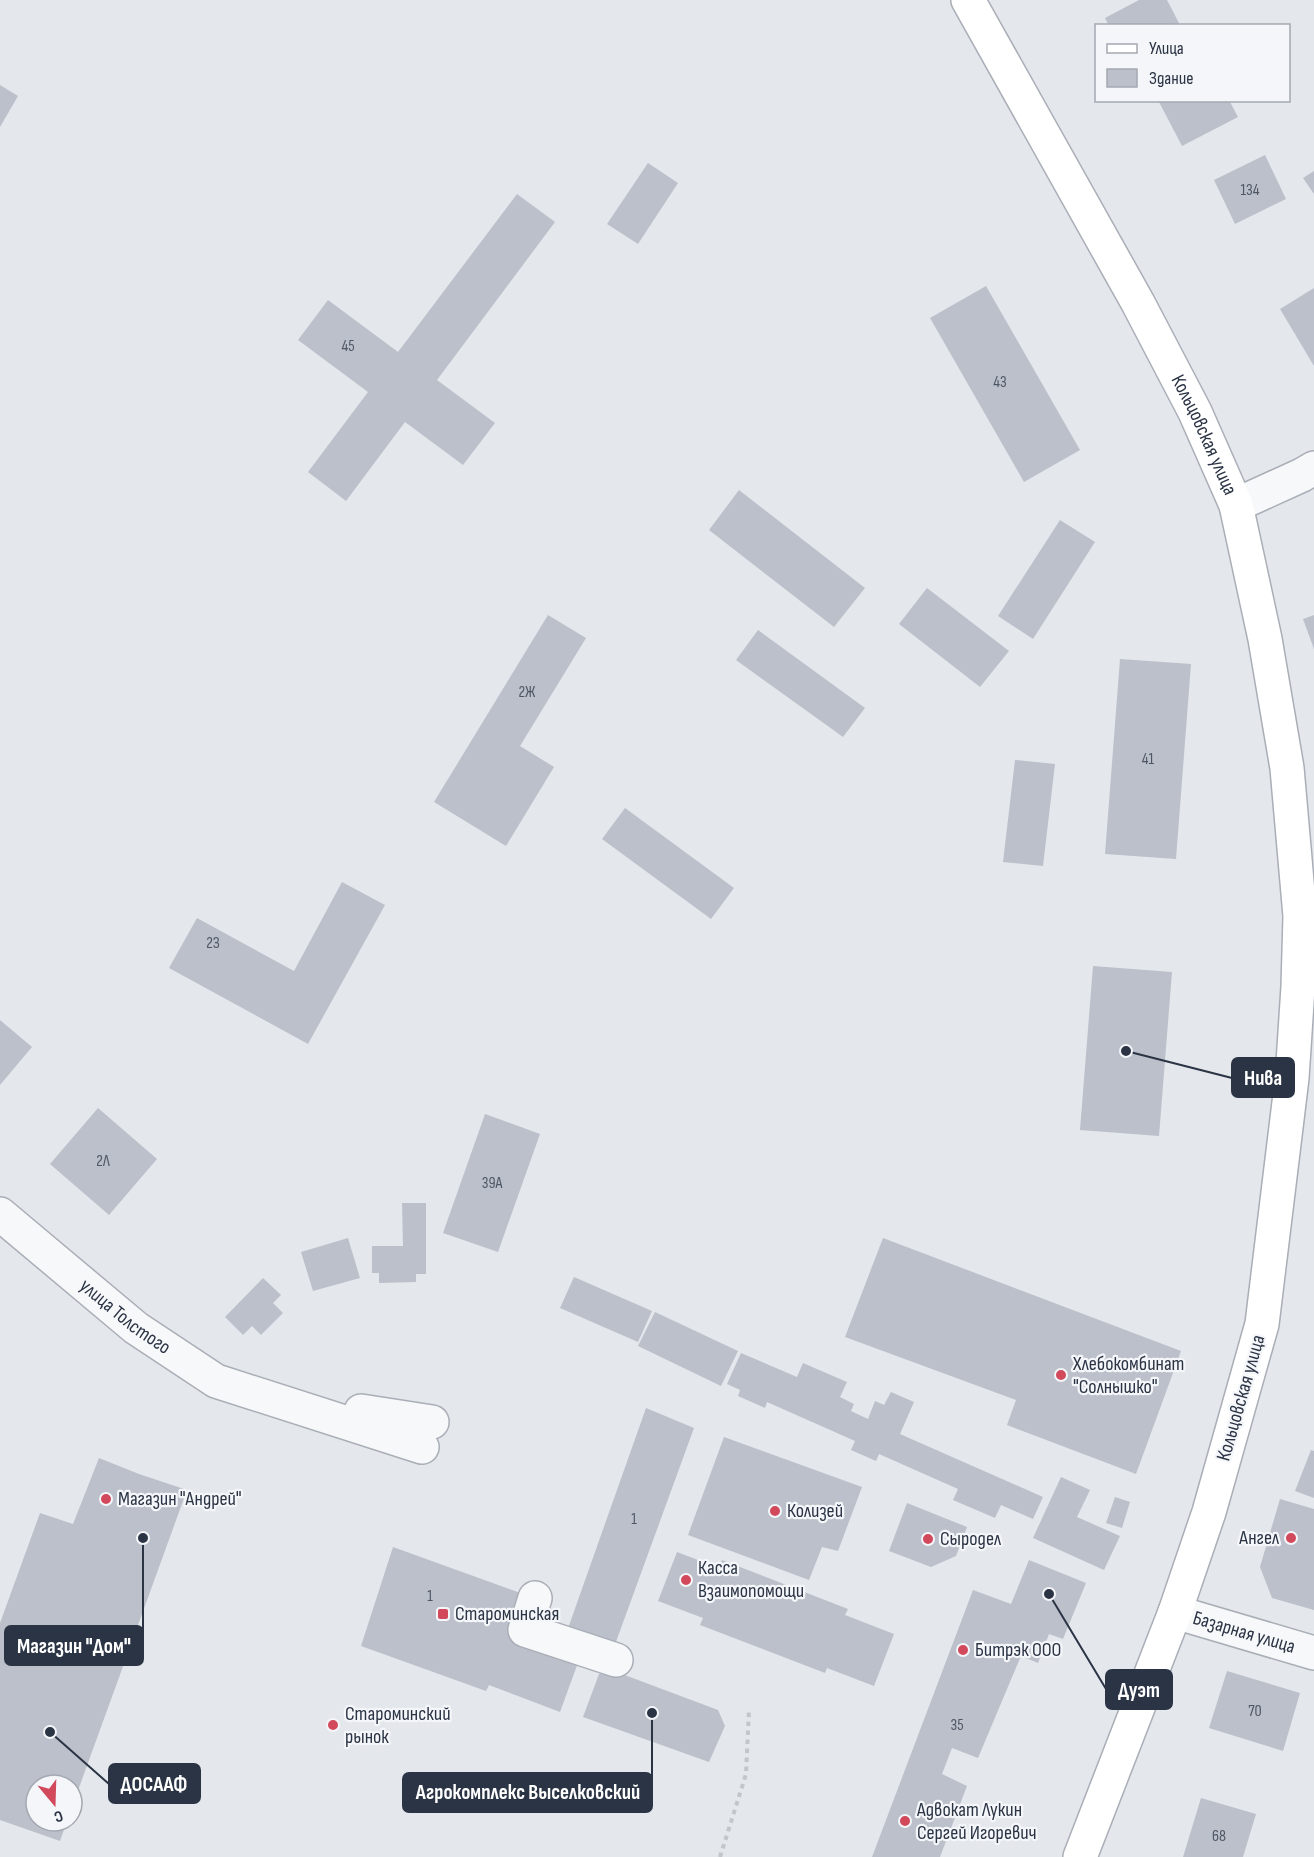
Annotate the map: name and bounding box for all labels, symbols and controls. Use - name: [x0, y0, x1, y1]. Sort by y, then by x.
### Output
- legend: [1095, 24, 1290, 102]
- text: Улица: [1149, 38, 1184, 59]
- text: Здание: [1149, 68, 1194, 89]
- house number: 134: [1240, 181, 1260, 200]
- house number: 45: [341, 337, 355, 356]
- street label: Кольцовская улица: [1166, 371, 1242, 499]
- house number: 43: [993, 373, 1007, 392]
- house number: 2Ж: [518, 683, 536, 702]
- house number: 41: [1142, 750, 1155, 769]
- house number: 2З: [206, 934, 220, 953]
- callout: Нива: [1232, 1058, 1294, 1097]
- text: Нива: [1244, 1066, 1282, 1091]
- house number: 2Л: [96, 1152, 110, 1171]
- house number: 39А: [482, 1174, 502, 1193]
- street label: улица Толстого: [75, 1274, 175, 1360]
- street label: Кольцовская улица: [1212, 1332, 1270, 1464]
- place label: Хлебокомбинат "Солнышко": [1072, 1352, 1184, 1399]
- marker: Хлебокомбинат "Солнышко": [1054, 1368, 1068, 1382]
- place label: Магазин "Андрей": [118, 1487, 242, 1511]
- marker: Магазин "Андрей": [99, 1492, 113, 1506]
- place label: Колизей: [787, 1499, 843, 1523]
- marker: Колизей: [768, 1504, 782, 1518]
- house number: 1: [631, 1510, 637, 1529]
- place label: Ангел: [1238, 1526, 1279, 1550]
- place label: Сыродел: [940, 1527, 1001, 1551]
- marker: Ангел: [1284, 1531, 1298, 1545]
- marker: Сыродел: [921, 1532, 935, 1546]
- place label: Касса Взаимопомощи: [698, 1556, 804, 1603]
- marker: Касса Взаимопомощи: [679, 1573, 693, 1587]
- house number: 1: [427, 1587, 433, 1606]
- place label: Староминская: [455, 1602, 559, 1626]
- street label: Базарная улица: [1190, 1606, 1298, 1659]
- marker: Староминская: [436, 1607, 450, 1621]
- callout: Магазин "Дом": [5, 1626, 143, 1665]
- text: Магазин "Дом": [17, 1634, 131, 1659]
- place label: Битрэк ООО: [975, 1638, 1061, 1662]
- marker: Битрэк ООО: [956, 1643, 970, 1657]
- callout: Дуэт: [1106, 1670, 1172, 1709]
- text: Дуэт: [1118, 1678, 1160, 1703]
- place label: Староминский рынок: [345, 1702, 451, 1749]
- house number: 70: [1248, 1702, 1262, 1721]
- house number: 35: [950, 1716, 964, 1735]
- marker: Староминский рынок: [326, 1718, 340, 1732]
- callout: ДОСААФ: [109, 1764, 200, 1803]
- text: ДОСААФ: [121, 1772, 187, 1797]
- north arrow: [24, 1773, 84, 1833]
- callout: Агрокомплекс Выселковский: [403, 1773, 652, 1812]
- text: Агрокомплекс Выселковский: [415, 1780, 640, 1805]
- place label: Адвокат Лукин Сергей Игоревич: [916, 1798, 1037, 1845]
- text: С: [51, 1805, 65, 1826]
- marker: Адвокат Лукин Сергей Игоревич: [898, 1814, 912, 1828]
- house number: 68: [1212, 1827, 1226, 1846]

